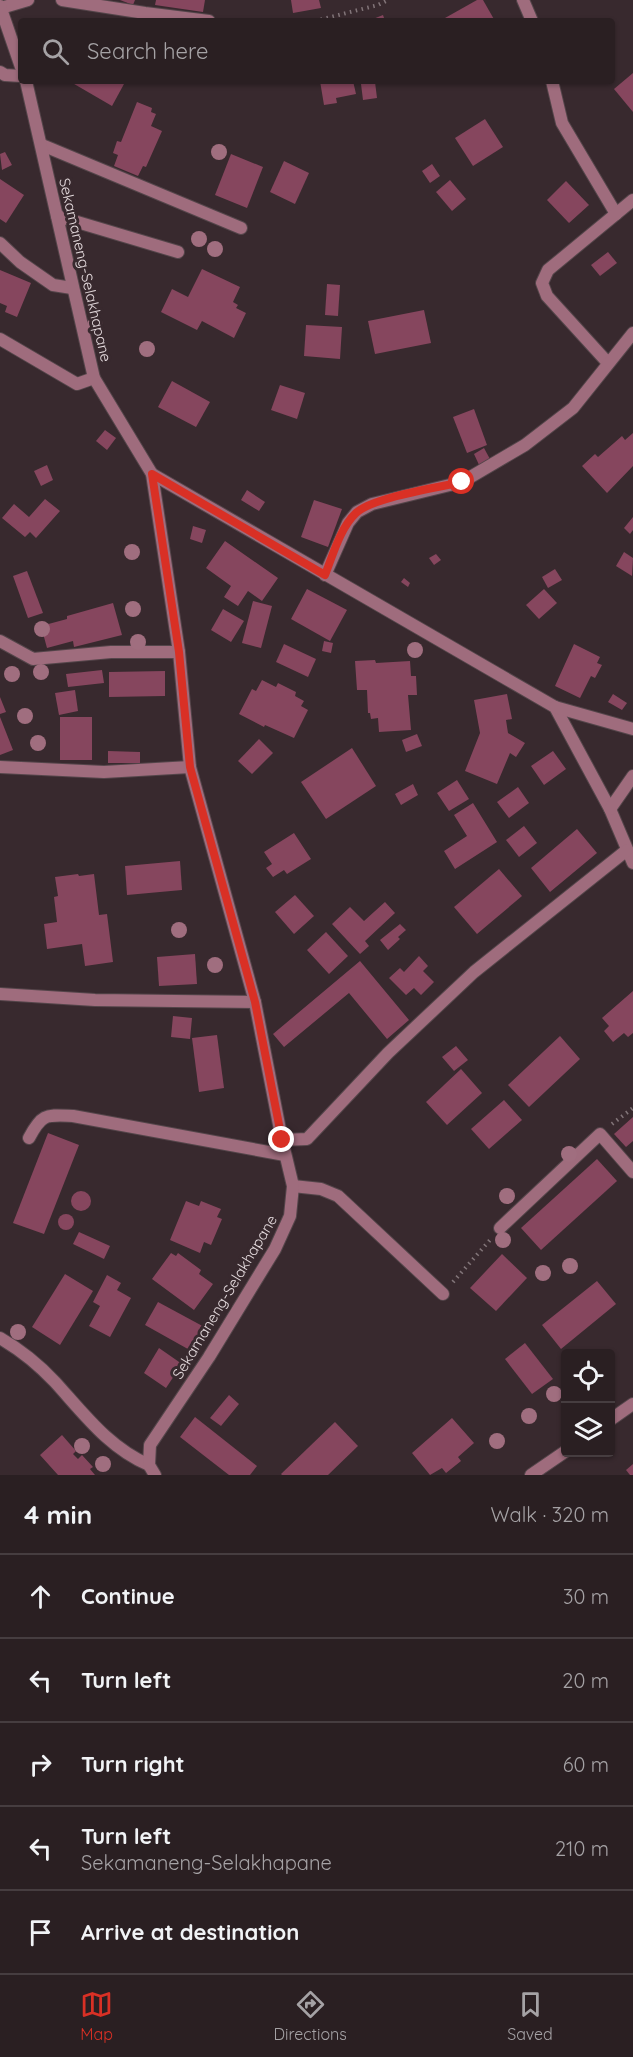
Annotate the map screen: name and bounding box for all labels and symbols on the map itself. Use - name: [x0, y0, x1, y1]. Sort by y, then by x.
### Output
- street label: Sekamaneng-Selakhapane: [55, 176, 116, 364]
- route start: [448, 468, 474, 494]
- route end: [268, 1126, 294, 1152]
- street label: Sekamaneng-Selakhapane: [168, 1211, 281, 1382]

